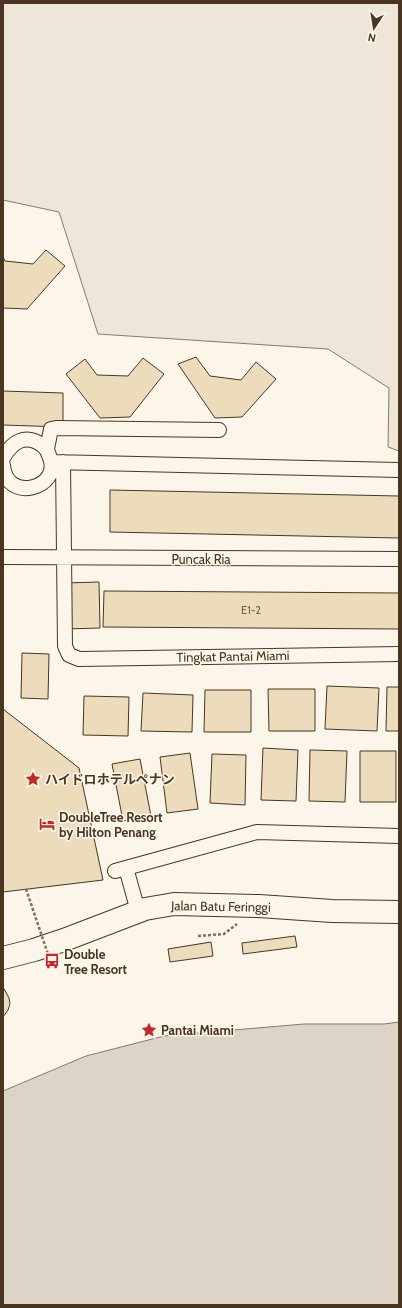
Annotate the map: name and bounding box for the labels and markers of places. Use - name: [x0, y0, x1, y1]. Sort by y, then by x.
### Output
- place icon: ハイドロホテルペナン: [24, 770, 42, 788]
- place label: ハイドロホテルペナン: [45, 771, 175, 787]
- place label: DoubleTree Resort by Hilton Penang: [59, 809, 163, 840]
- hotel icon: DoubleTree Resort by Hilton Penang: [38, 815, 56, 833]
- place label: Double Tree Resort: [64, 946, 127, 977]
- bus stop icon: Double Tree Resort: [43, 952, 61, 970]
- place icon: Pantai Miami: [140, 1021, 158, 1039]
- place label: Pantai Miami: [161, 1022, 234, 1038]

